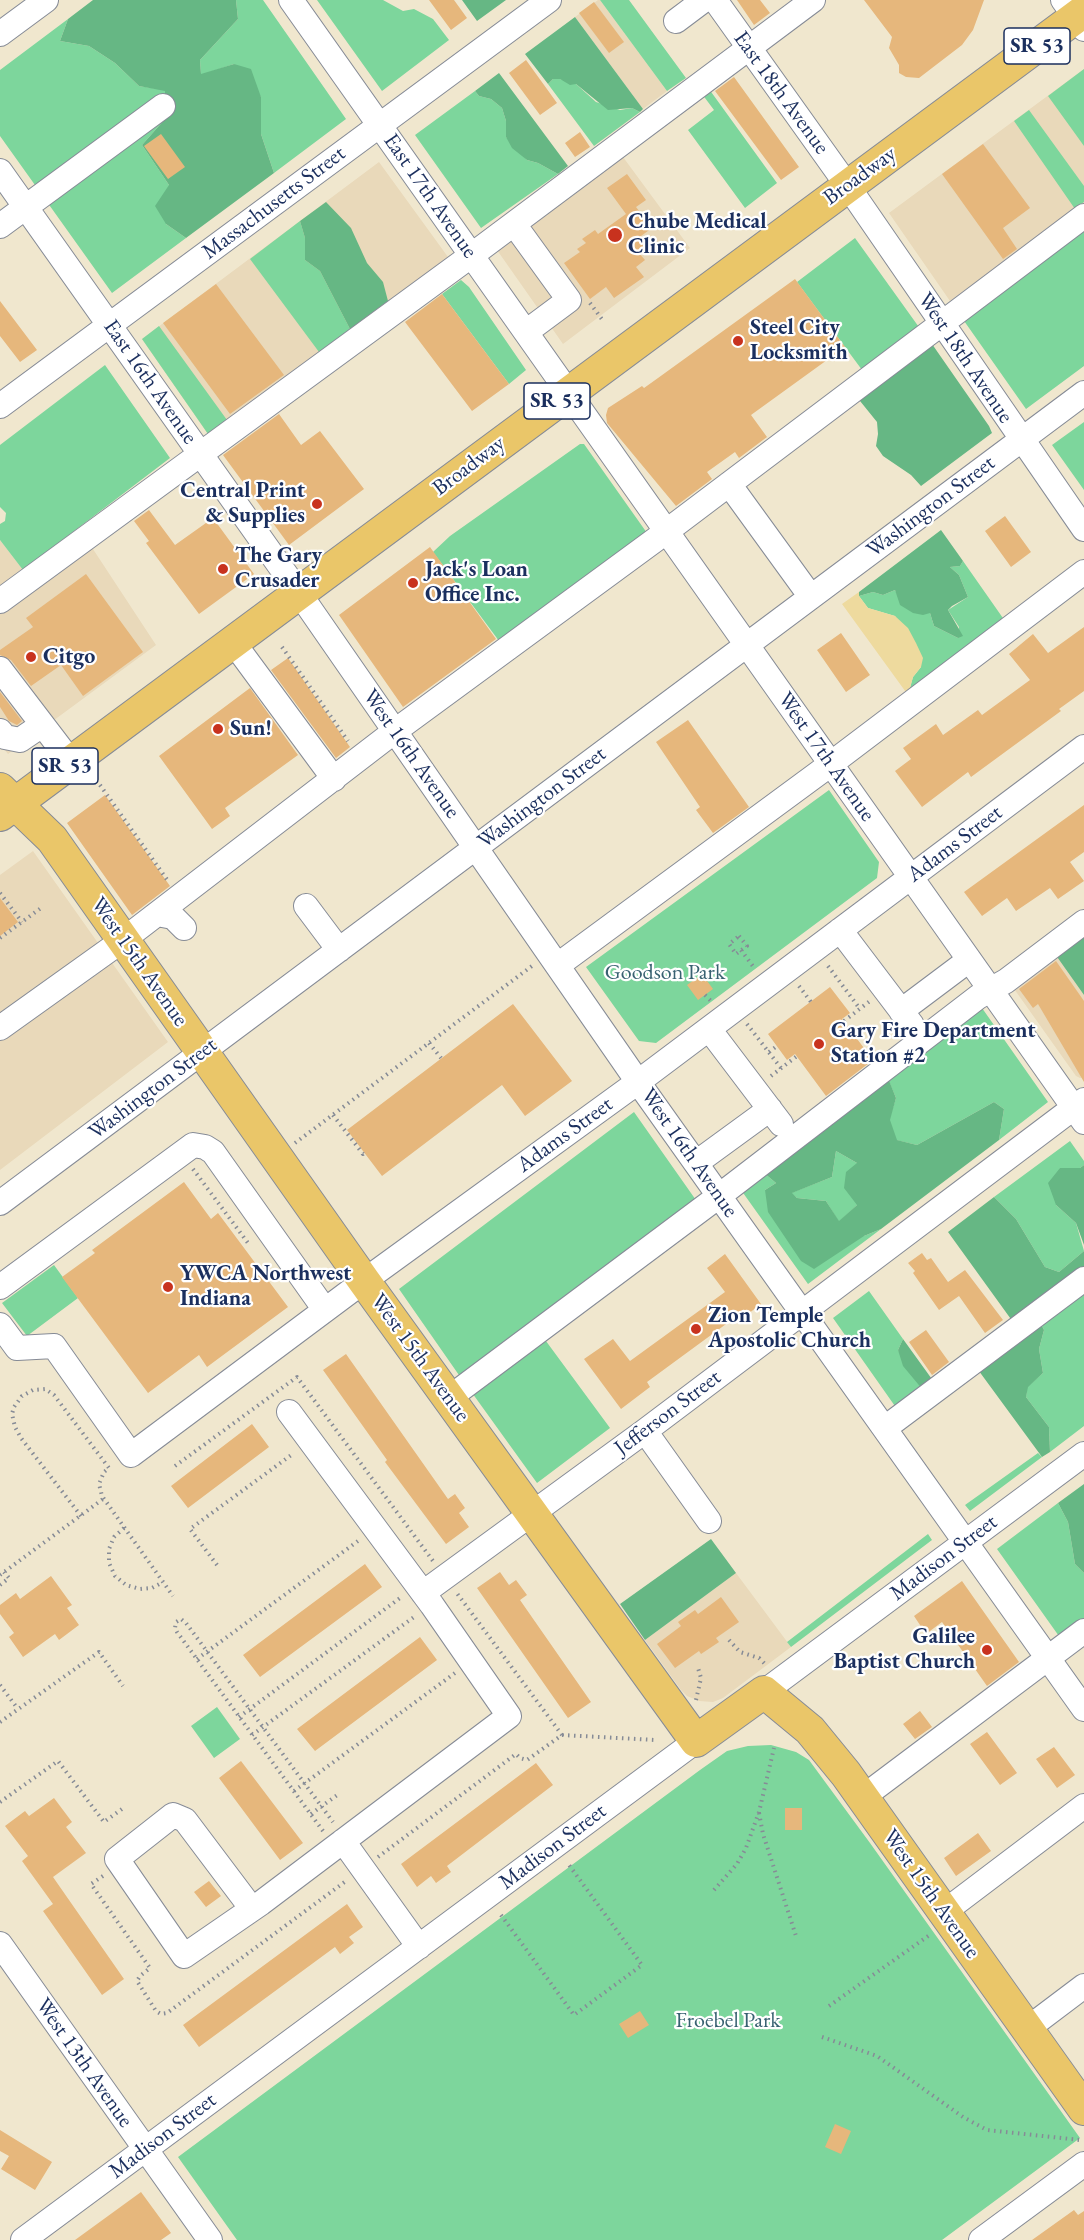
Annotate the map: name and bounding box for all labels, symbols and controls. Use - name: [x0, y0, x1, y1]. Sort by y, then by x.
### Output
- street label: East 18th Avenue: [727, 26, 835, 160]
- road number: SR 53: [1004, 28, 1070, 64]
- street label: East 17th Avenue: [377, 129, 483, 263]
- street label: Massachusetts Street: [197, 141, 351, 265]
- street label: Broadway: [818, 141, 902, 211]
- place label: Chube Medical Clinic: [628, 209, 766, 260]
- marker: Chube Medical Clinic: [606, 226, 624, 244]
- street label: West 18th Avenue: [912, 288, 1018, 428]
- street label: East 16th Avenue: [97, 315, 203, 449]
- place label: Steel City Locksmith: [750, 315, 848, 366]
- marker: Steel City Locksmith: [731, 334, 745, 348]
- road number: SR 53: [524, 383, 590, 419]
- street label: Broadway: [428, 430, 510, 502]
- street label: Washington Street: [862, 450, 1000, 564]
- place label: Central Print & Supplies: [180, 478, 305, 530]
- marker: Central Print & Supplies: [310, 497, 324, 511]
- place label: The Gary Crusader: [235, 543, 322, 594]
- place label: Jack's Loan Office Inc.: [425, 557, 528, 608]
- marker: The Gary Crusader: [216, 562, 230, 576]
- marker: Jack's Loan Office Inc.: [406, 576, 420, 590]
- place label: Citgo: [43, 644, 95, 670]
- marker: Citgo: [24, 650, 38, 664]
- street label: West 16th Avenue: [357, 684, 465, 824]
- street label: West 17th Avenue: [772, 687, 880, 827]
- place label: Sun!: [230, 716, 272, 742]
- marker: Sun!: [211, 722, 225, 736]
- street label: Washington Street: [473, 741, 611, 855]
- road number: SR 53: [32, 748, 98, 784]
- street label: Adams Street: [902, 800, 1008, 888]
- street label: West 15th Avenue: [85, 892, 193, 1032]
- park label: Goodson Park: [605, 960, 725, 986]
- place label: Gary Fire Department Station #2: [831, 1018, 1035, 1070]
- street label: Washington Street: [84, 1032, 222, 1146]
- marker: Gary Fire Department Station #2: [812, 1037, 826, 1051]
- street label: West 16th Avenue: [635, 1083, 743, 1223]
- street label: Adams Street: [512, 1091, 618, 1179]
- place label: YWCA Northwest Indiana: [180, 1261, 351, 1312]
- marker: YWCA Northwest Indiana: [161, 1280, 175, 1294]
- street label: West 15th Avenue: [365, 1289, 475, 1427]
- place label: Zion Temple Apostolic Church: [708, 1303, 871, 1354]
- marker: Zion Temple Apostolic Church: [689, 1322, 703, 1336]
- street label: Jefferson Street: [610, 1364, 726, 1462]
- street label: Madison Street: [885, 1509, 1003, 1607]
- place label: Galilee Baptist Church: [834, 1624, 975, 1676]
- marker: Galilee Baptist Church: [980, 1643, 994, 1657]
- street label: Madison Street: [494, 1798, 612, 1896]
- street label: West 15th Avenue: [877, 1824, 985, 1964]
- street label: West 13th Avenue: [30, 1993, 138, 2133]
- park label: Froebel Park: [675, 2008, 781, 2034]
- street label: Madison Street: [104, 2087, 222, 2185]

